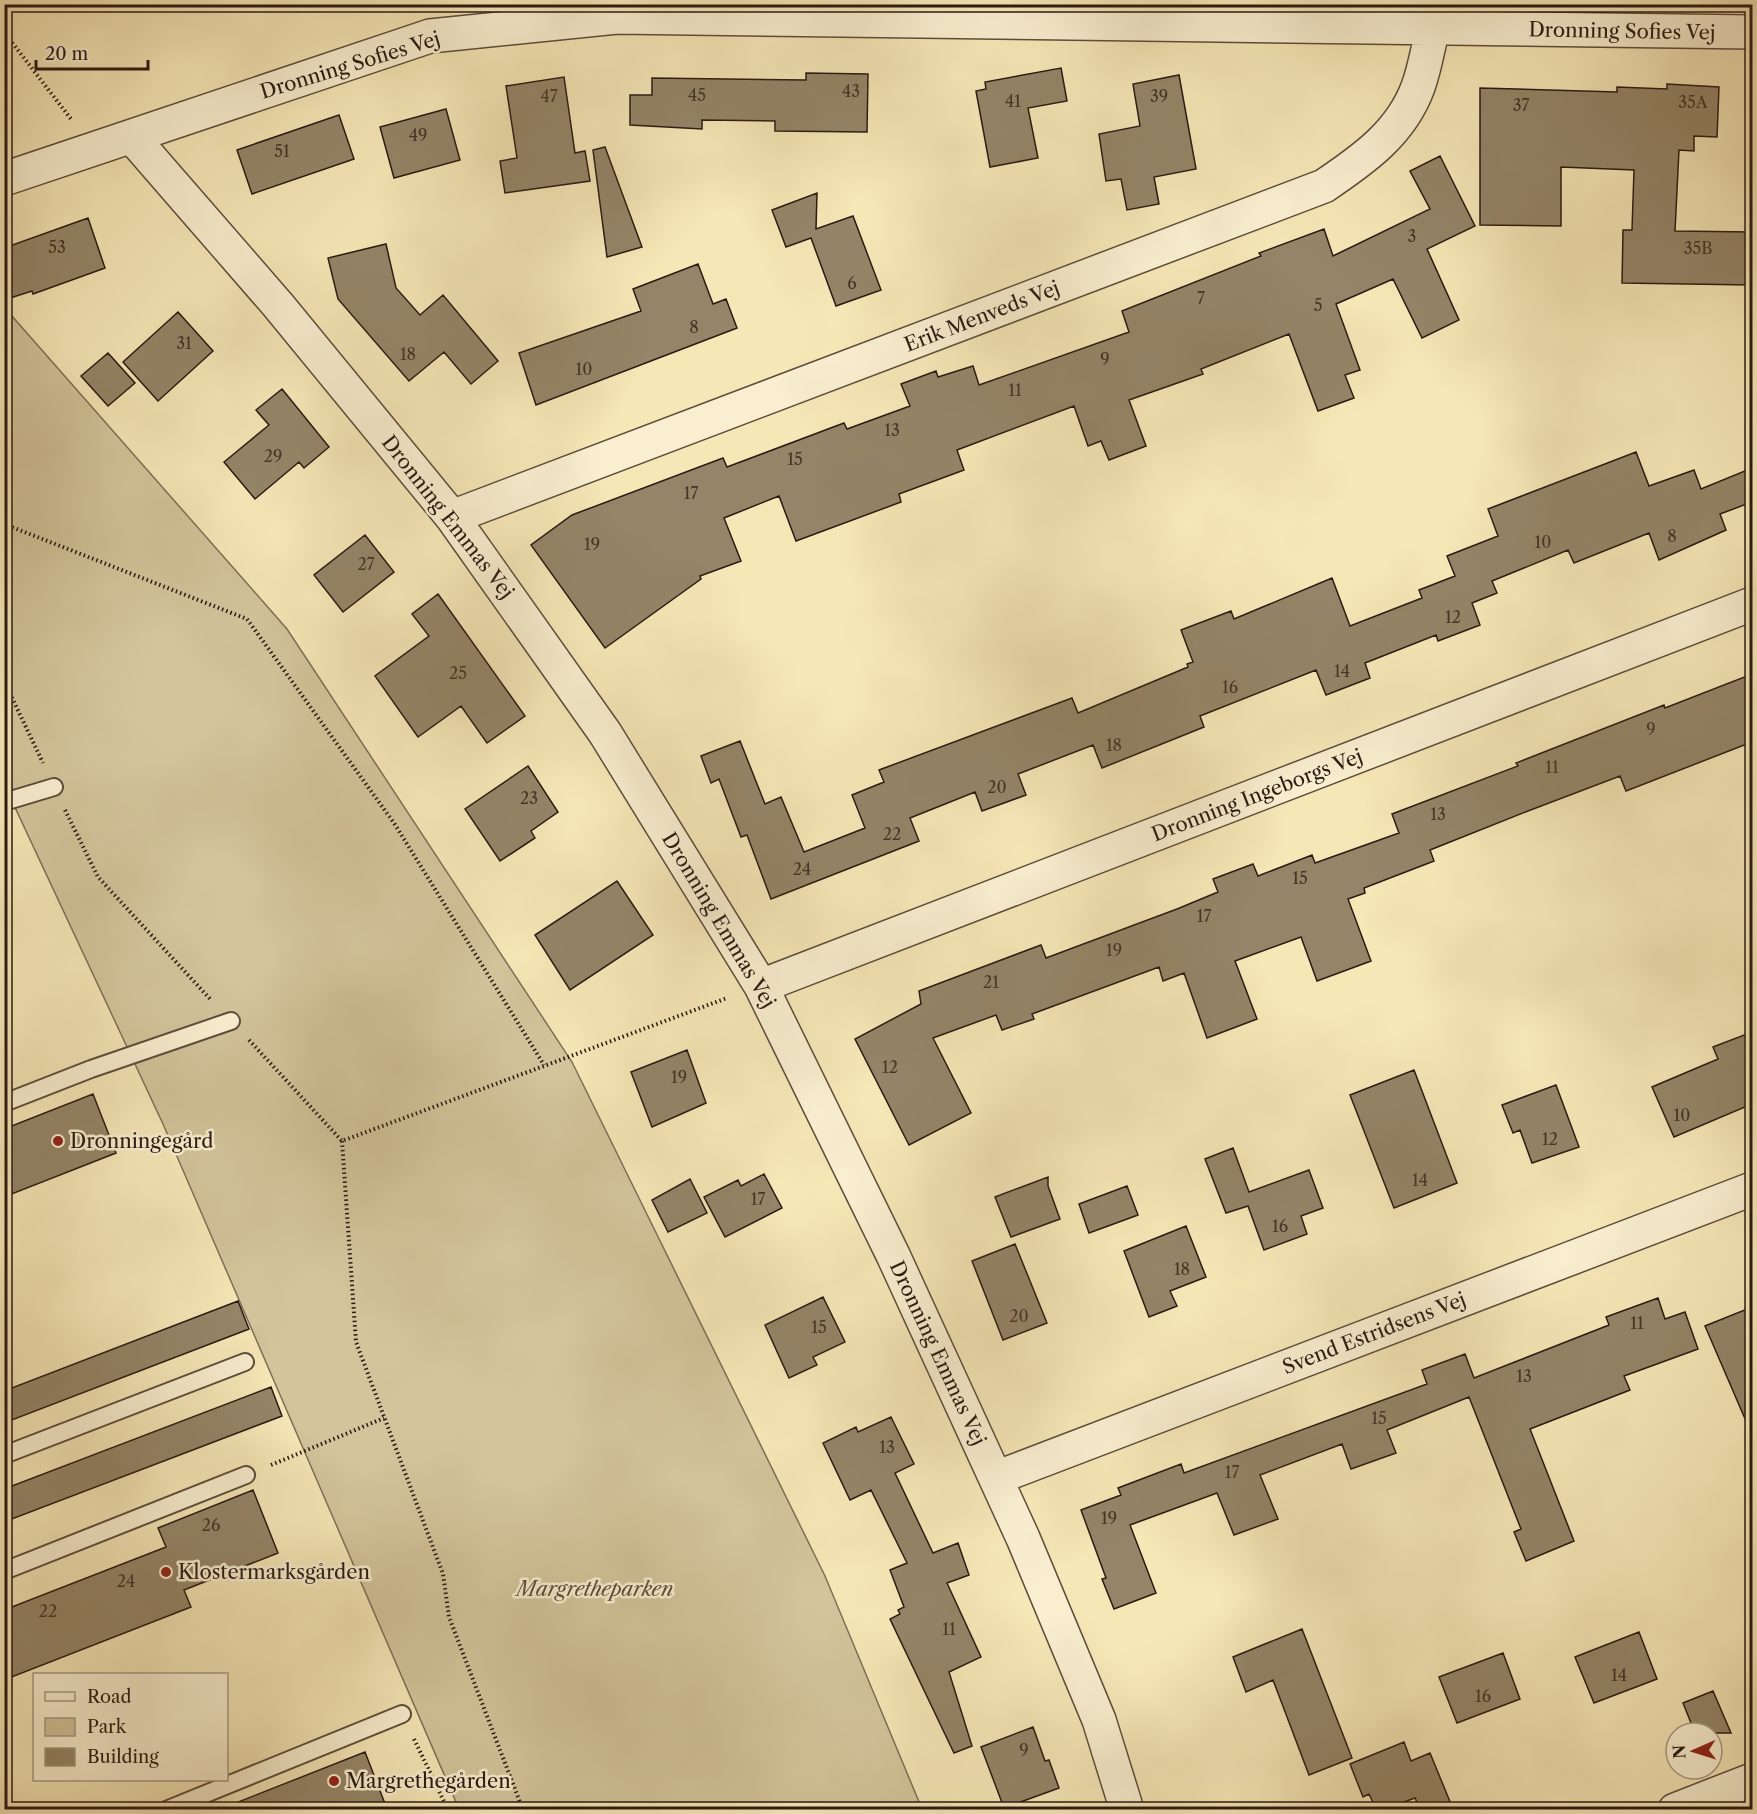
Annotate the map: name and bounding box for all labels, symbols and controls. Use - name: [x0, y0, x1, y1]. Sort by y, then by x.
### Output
- street label: Dronning Sofies Vej: [1528, 17, 1716, 45]
- street label: Dronning Sofies Vej: [257, 26, 443, 104]
- scale bar: [36, 33, 148, 71]
- text: 20 m: [45, 43, 89, 65]
- house number: 43: [842, 81, 860, 101]
- house number: 45: [688, 85, 706, 105]
- house number: 47: [540, 86, 558, 106]
- house number: 39: [1150, 86, 1168, 106]
- house number: 41: [1005, 91, 1021, 111]
- house number: 35A: [1678, 92, 1709, 112]
- house number: 37: [1513, 95, 1529, 115]
- house number: 49: [409, 125, 427, 145]
- house number: 51: [274, 141, 290, 161]
- house number: 3: [1408, 226, 1416, 246]
- house number: 53: [48, 237, 66, 257]
- house number: 35B: [1684, 238, 1712, 258]
- house number: 6: [847, 273, 857, 293]
- street label: Erik Menveds Vej: [901, 275, 1063, 357]
- house number: 7: [1197, 288, 1205, 308]
- house number: 5: [1314, 295, 1322, 315]
- house number: 8: [689, 317, 699, 337]
- house number: 31: [176, 333, 192, 353]
- house number: 18: [400, 344, 416, 364]
- house number: 9: [1100, 349, 1110, 369]
- house number: 10: [576, 359, 592, 379]
- house number: 11: [1008, 380, 1022, 400]
- house number: 13: [884, 420, 900, 440]
- street label: Dronning Emmas Vej: [377, 431, 519, 603]
- house number: 29: [264, 446, 282, 466]
- house number: 15: [787, 449, 803, 469]
- house number: 17: [684, 483, 698, 503]
- house number: 8: [1667, 526, 1677, 546]
- house number: 10: [1535, 532, 1551, 552]
- house number: 19: [584, 534, 600, 554]
- house number: 27: [357, 554, 375, 574]
- house number: 12: [1445, 607, 1461, 627]
- house number: 14: [1334, 661, 1350, 681]
- house number: 25: [449, 663, 467, 683]
- house number: 16: [1222, 677, 1238, 697]
- house number: 9: [1646, 719, 1656, 739]
- house number: 18: [1106, 735, 1122, 755]
- street label: Dronning Ingeborgs Vej: [1148, 744, 1366, 846]
- house number: 11: [1545, 757, 1559, 777]
- house number: 20: [987, 777, 1007, 797]
- house number: 23: [520, 788, 538, 808]
- house number: 13: [1430, 804, 1446, 824]
- house number: 22: [883, 824, 901, 844]
- street label: Dronning Emmas Vej: [657, 828, 781, 1012]
- house number: 24: [793, 859, 811, 879]
- house number: 15: [1292, 868, 1308, 888]
- house number: 17: [1197, 906, 1211, 926]
- house number: 19: [1106, 940, 1122, 960]
- house number: 21: [983, 972, 999, 992]
- house number: 12: [882, 1057, 898, 1077]
- house number: 19: [671, 1067, 687, 1087]
- house number: 10: [1674, 1105, 1690, 1125]
- place label: Dronningegård: [70, 1129, 213, 1153]
- house number: 12: [1542, 1129, 1558, 1149]
- marker: Dronningegård: [51, 1134, 65, 1148]
- house number: 14: [1412, 1170, 1428, 1190]
- house number: 17: [751, 1189, 765, 1209]
- house number: 16: [1272, 1216, 1288, 1236]
- street label: Dronning Emmas Vej: [885, 1257, 991, 1449]
- house number: 18: [1174, 1259, 1190, 1279]
- street label: Svend Estridsens Vej: [1279, 1287, 1469, 1379]
- house number: 20: [1009, 1306, 1029, 1326]
- house number: 11: [1630, 1313, 1644, 1333]
- house number: 15: [811, 1317, 827, 1337]
- house number: 13: [1516, 1366, 1532, 1386]
- house number: 15: [1371, 1408, 1387, 1428]
- house number: 13: [879, 1437, 895, 1457]
- house number: 17: [1225, 1462, 1239, 1482]
- house number: 19: [1101, 1508, 1117, 1528]
- house number: 26: [202, 1515, 220, 1535]
- place label: Klostermarksgården: [178, 1560, 370, 1584]
- marker: Klostermarksgården: [159, 1565, 173, 1579]
- house number: 24: [117, 1571, 135, 1591]
- park label: Margretheparken: [515, 1577, 673, 1601]
- house number: 22: [39, 1601, 57, 1621]
- house number: 11: [942, 1619, 956, 1639]
- house number: 14: [1611, 1665, 1627, 1685]
- legend: [33, 1673, 228, 1781]
- text: Road: [87, 1686, 132, 1708]
- house number: 16: [1475, 1686, 1491, 1706]
- text: Park: [87, 1716, 128, 1738]
- north arrow: [1664, 1721, 1724, 1781]
- house number: 9: [1019, 1740, 1029, 1760]
- text: N: [1669, 1744, 1689, 1759]
- text: Building: [87, 1746, 159, 1768]
- place label: Margrethegården: [346, 1769, 511, 1793]
- marker: Margrethegården: [327, 1774, 341, 1788]

